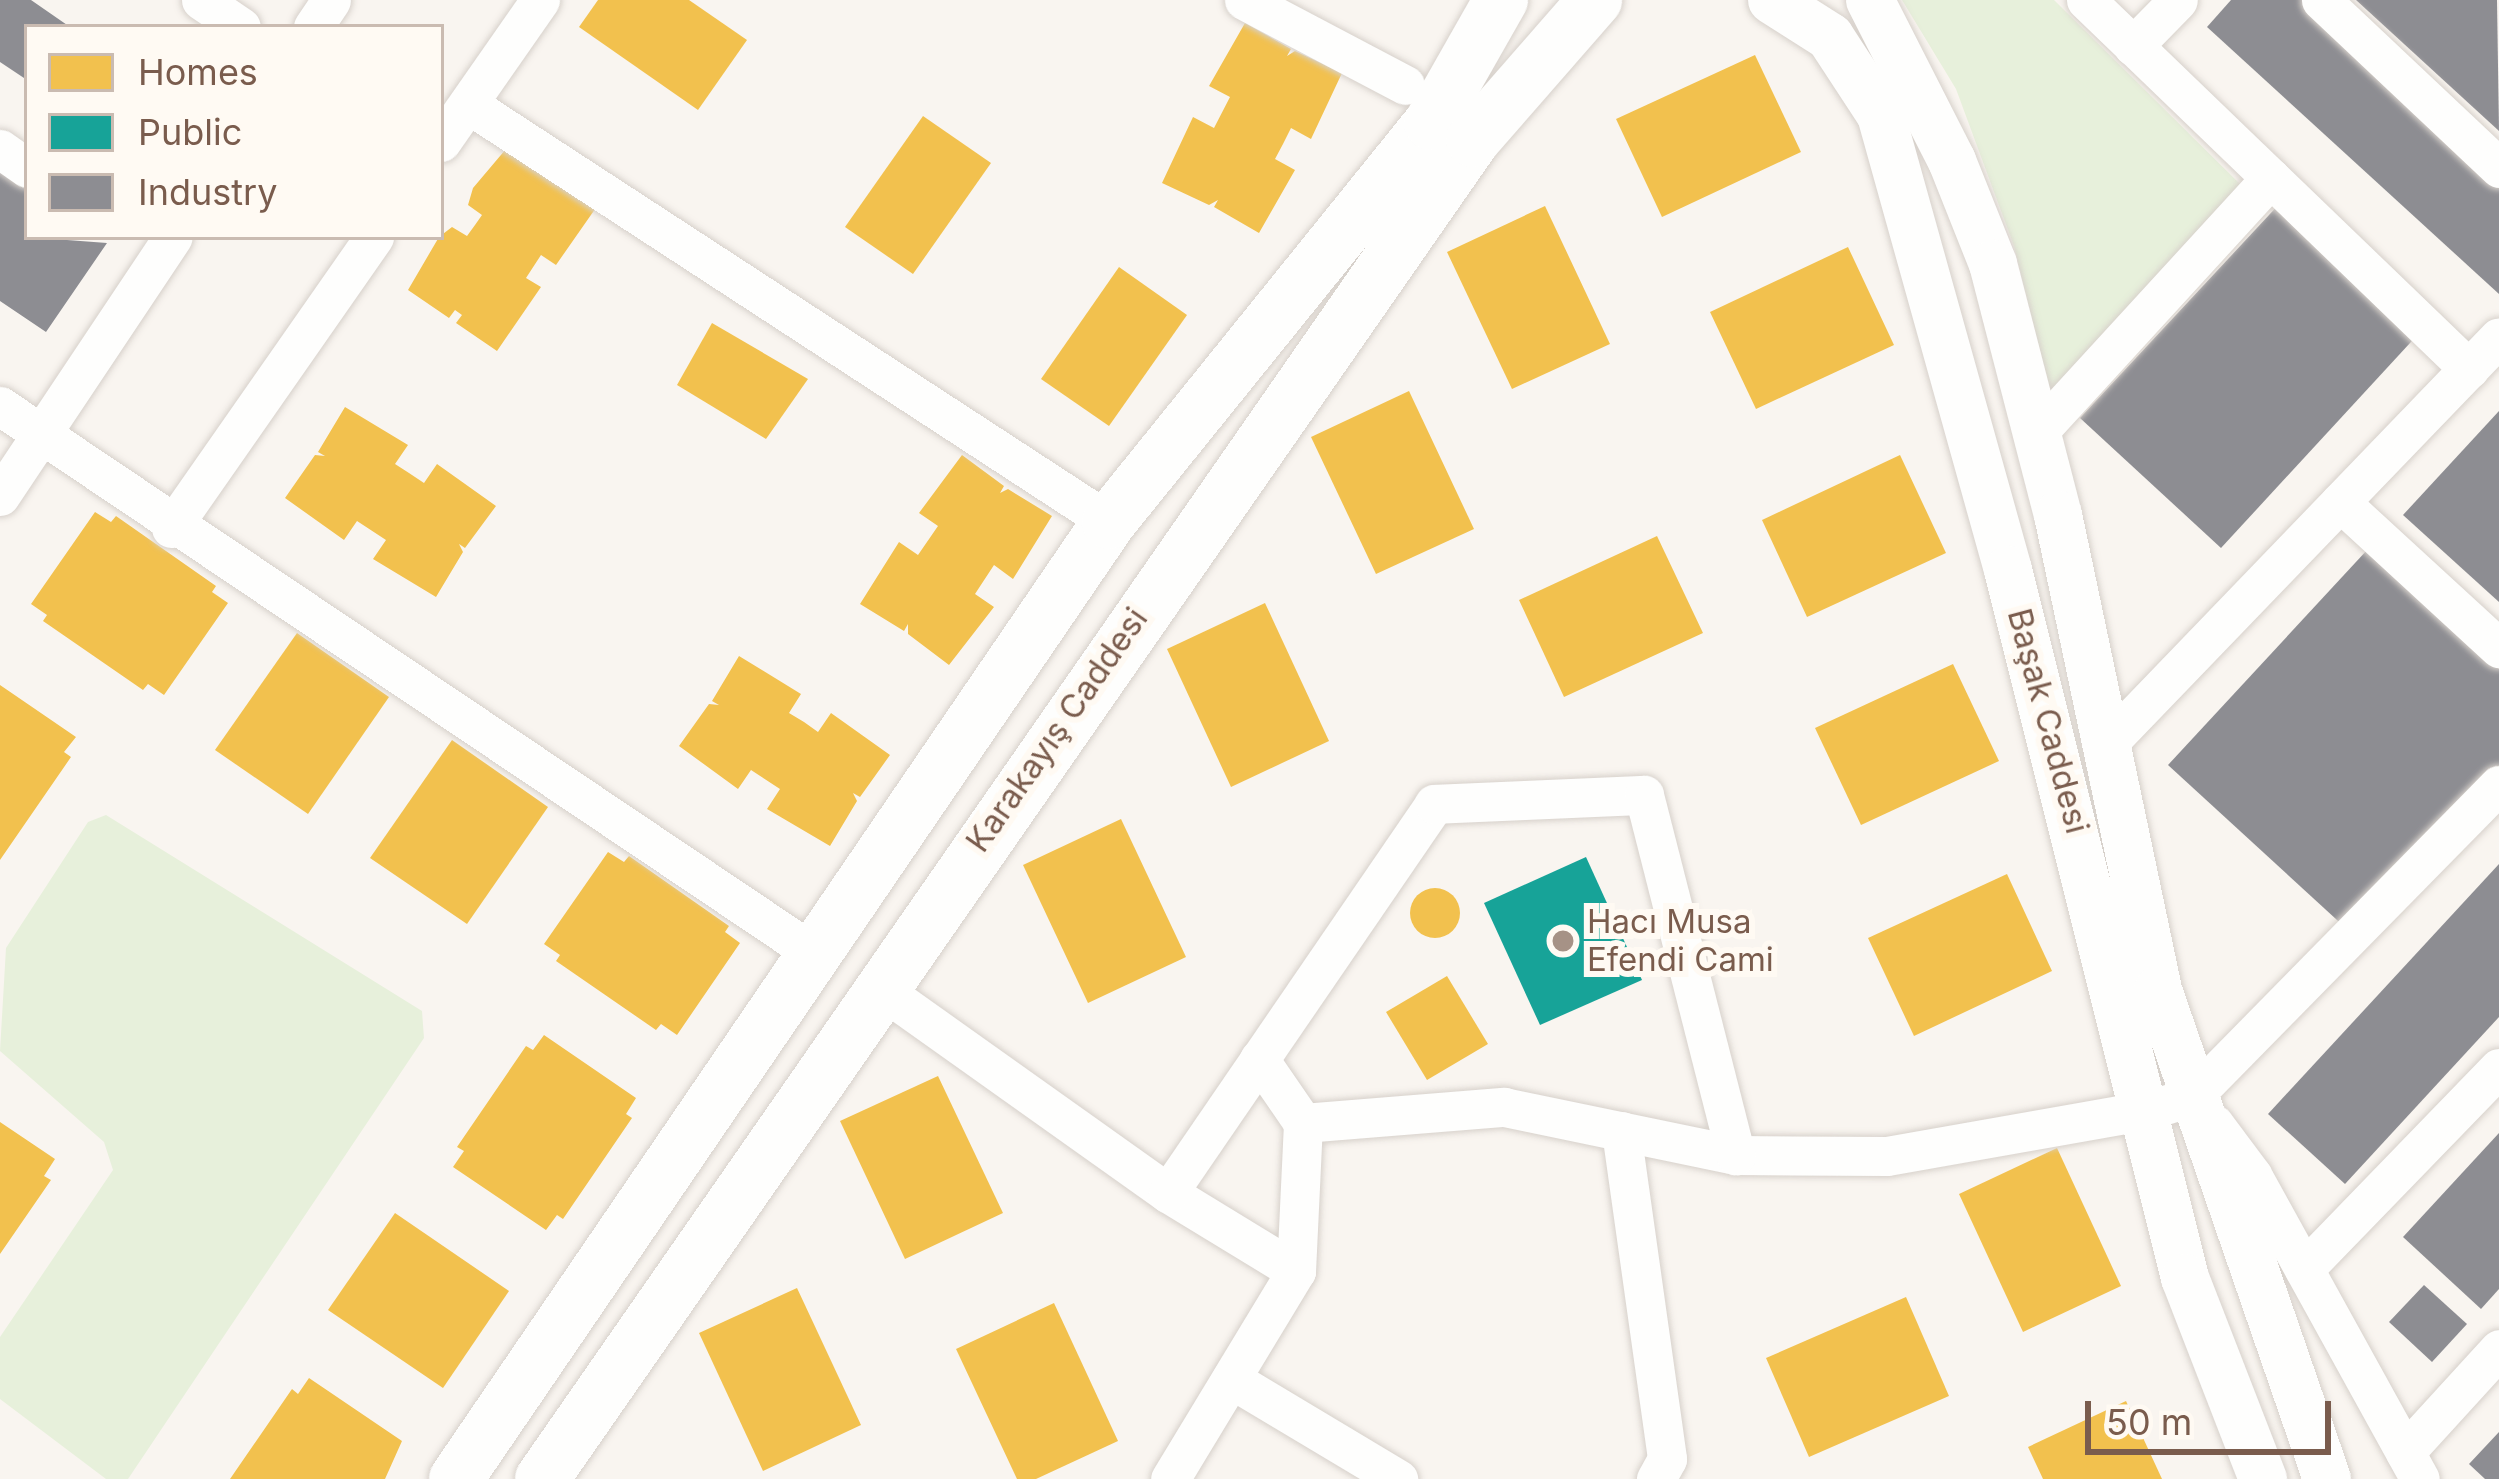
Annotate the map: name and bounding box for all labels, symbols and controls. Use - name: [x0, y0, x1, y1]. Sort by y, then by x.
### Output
- legend: [24, 24, 444, 240]
- text: Homes: [138, 50, 258, 94]
- text: Public: [138, 110, 242, 154]
- text: Industry: [138, 170, 277, 214]
- street label: Karakayış Caddesi: [958, 600, 1156, 860]
- street label: Başak Caddesi: [1999, 604, 2097, 838]
- place label: Hacı Musa Efendi Cami: [1587, 902, 1774, 980]
- marker: Hacı Musa Efendi Cami: [1550, 928, 1576, 954]
- scale bar: [2091, 1377, 2337, 1451]
- text: 50 m: [2106, 1400, 2192, 1444]

